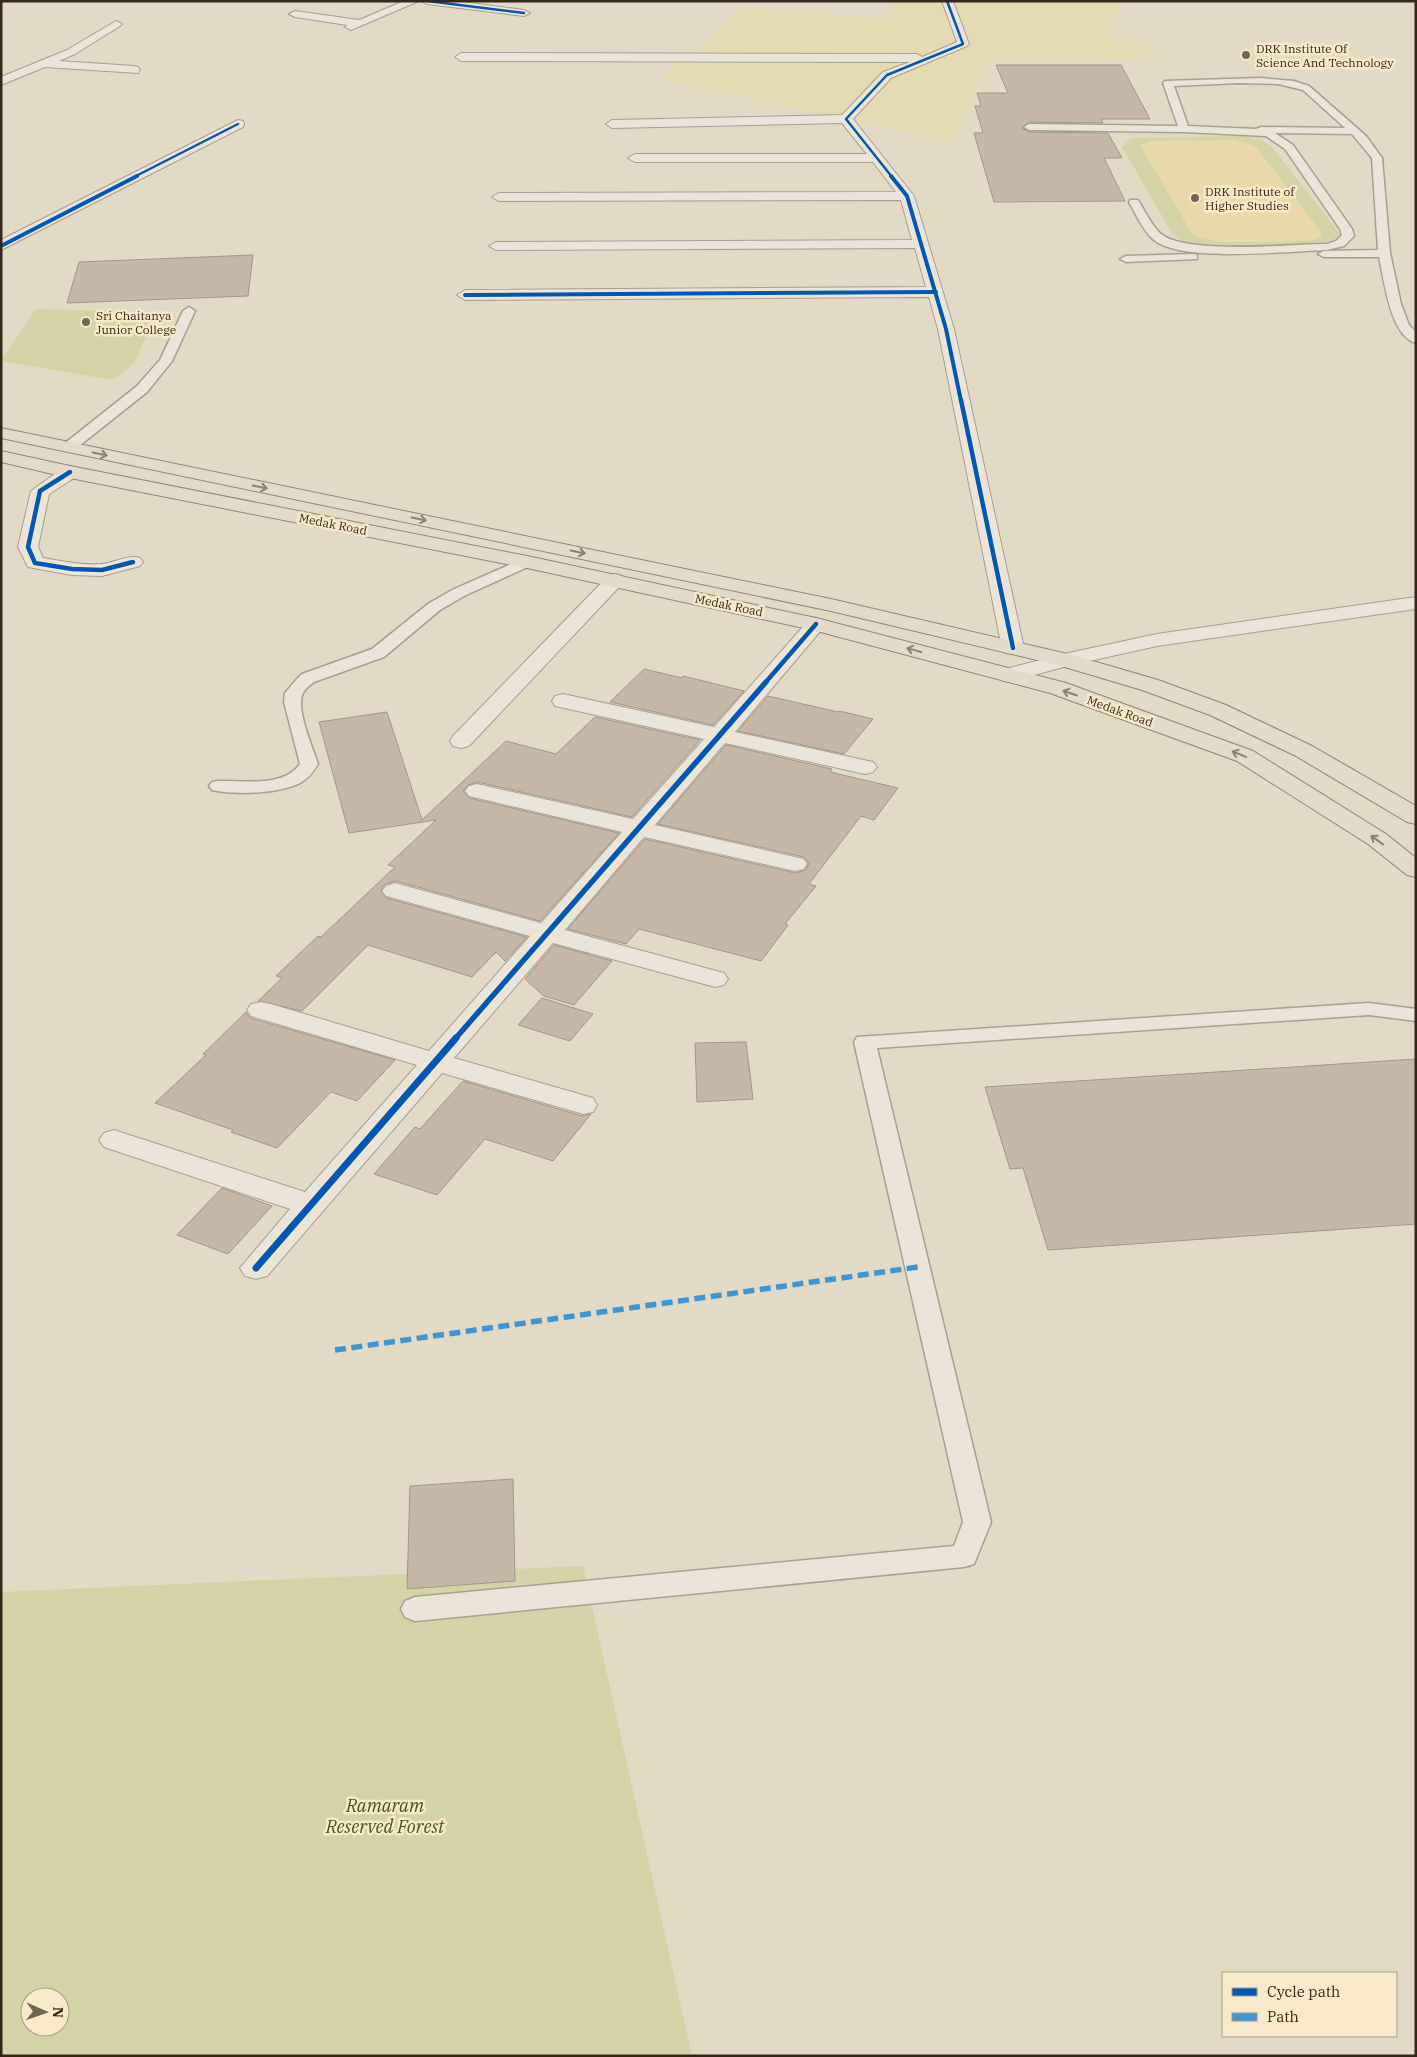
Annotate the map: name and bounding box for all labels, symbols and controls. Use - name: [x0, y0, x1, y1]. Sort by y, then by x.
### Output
- place label: DRK Institute Of Science And Technology: [1256, 41, 1394, 70]
- marker: DRK Institute Of Science And Technology: [1240, 49, 1252, 61]
- place label: DRK Institute of Higher Studies: [1205, 184, 1295, 213]
- marker: DRK Institute of Higher Studies: [1189, 192, 1201, 204]
- place label: Sri Chaitanya Junior College: [96, 308, 176, 337]
- marker: Sri Chaitanya Junior College: [80, 316, 92, 328]
- one-way arrow: [92, 450, 108, 459]
- one-way arrow: [251, 482, 267, 492]
- street label: Medak Road: [298, 510, 368, 538]
- one-way arrow: [410, 515, 426, 525]
- one-way arrow: [569, 548, 585, 557]
- street label: Medak Road: [694, 590, 764, 620]
- one-way arrow: [906, 645, 922, 654]
- one-way arrow: [1063, 688, 1079, 697]
- street label: Medak Road: [1085, 692, 1155, 730]
- one-way arrow: [1232, 749, 1248, 758]
- one-way arrow: [1370, 835, 1384, 845]
- park label: Ramaram Reserved Forest: [325, 1794, 445, 1838]
- legend: [1222, 1972, 1397, 2037]
- text: Cycle path: [1267, 1982, 1340, 2001]
- north arrow: [20, 1987, 70, 2037]
- text: N: [49, 2007, 67, 2018]
- text: Path: [1267, 2007, 1299, 2026]

